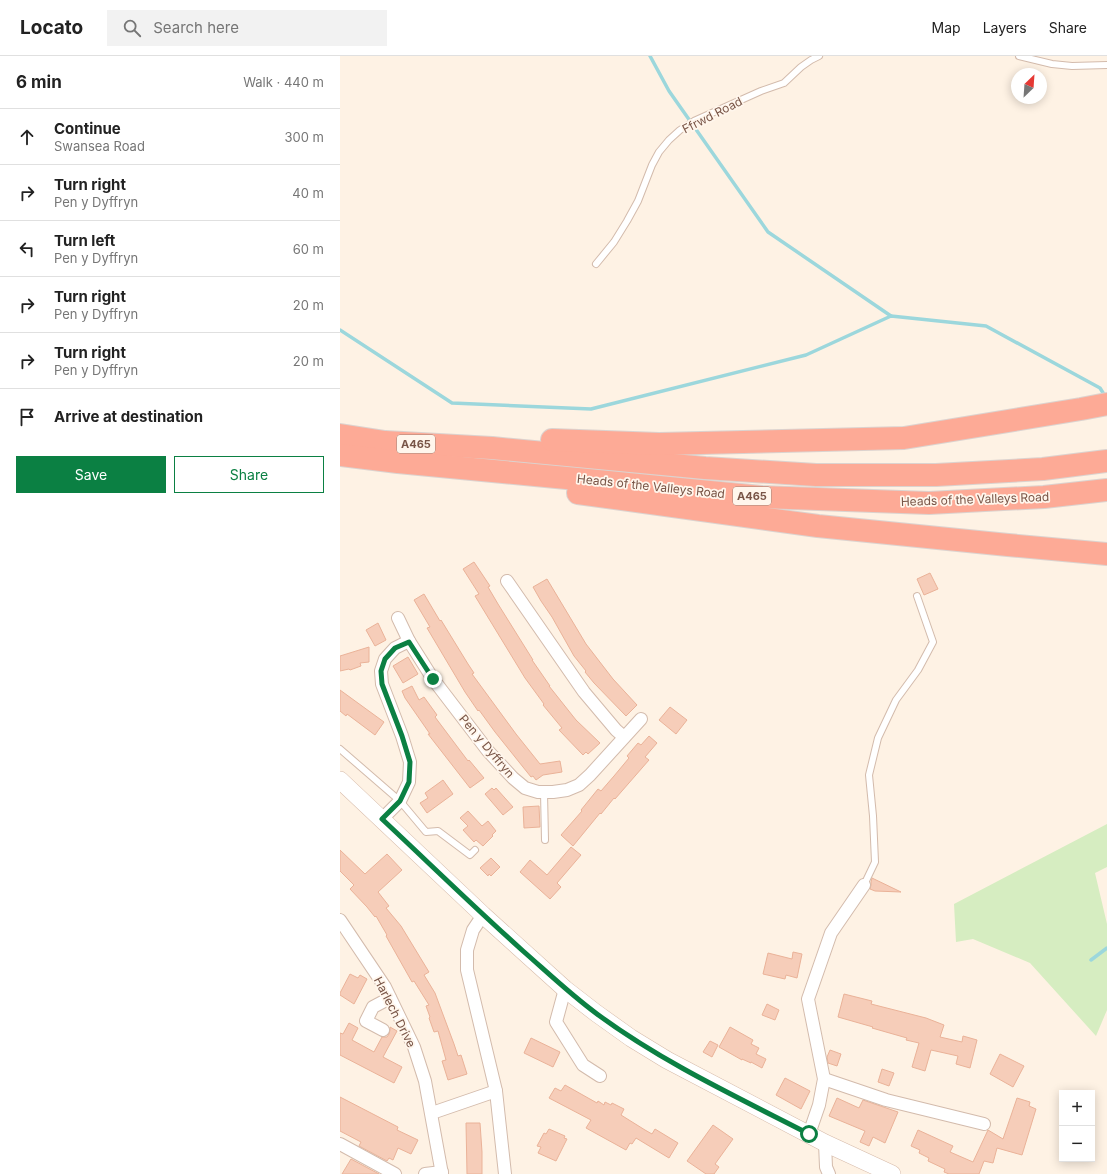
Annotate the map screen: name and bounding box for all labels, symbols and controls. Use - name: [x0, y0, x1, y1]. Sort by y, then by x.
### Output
- search box: [107, 10, 387, 46]
- text: Locato: [20, 16, 83, 39]
- icon: search: [121, 17, 143, 39]
- text: Search here: [153, 18, 239, 37]
- text: Map: [932, 19, 961, 36]
- text: Layers: [983, 19, 1027, 36]
- text: Share: [1049, 19, 1087, 36]
- north arrow: [1011, 68, 1047, 104]
- text: 6 min: [16, 72, 62, 92]
- text: Walk · 440 m: [243, 74, 324, 90]
- street label: Ffrwd Road: [679, 93, 745, 137]
- text: Continue: [54, 119, 121, 138]
- icon: ahead: [16, 126, 38, 148]
- text: 300 m: [285, 129, 324, 145]
- text: Swansea Road: [54, 138, 145, 154]
- text: Turn right: [54, 175, 126, 194]
- icon: right: [16, 182, 38, 204]
- text: 40 m: [292, 185, 324, 201]
- text: Pen y Dyffryn: [54, 194, 138, 210]
- text: Turn left: [54, 231, 115, 250]
- icon: left: [16, 238, 38, 260]
- text: 60 m: [293, 241, 324, 257]
- text: Pen y Dyffryn: [54, 250, 138, 266]
- text: Turn right: [54, 287, 126, 306]
- icon: right: [16, 294, 38, 316]
- text: 20 m: [293, 297, 324, 313]
- text: Pen y Dyffryn: [54, 306, 138, 322]
- text: Turn right: [54, 343, 126, 362]
- icon: right: [16, 350, 38, 372]
- text: 20 m: [293, 353, 324, 369]
- text: Pen y Dyffryn: [54, 362, 138, 378]
- icon: arrive: [16, 406, 38, 428]
- text: Arrive at destination: [54, 407, 203, 426]
- road number: A465: [397, 435, 435, 453]
- button: Save: [16, 456, 166, 493]
- button: Share: [174, 456, 324, 493]
- street label: Heads of the Valleys Road: [576, 471, 726, 501]
- road number: A465: [733, 487, 771, 505]
- street label: Heads of the Valleys Road: [900, 489, 1050, 509]
- route end: [424, 670, 442, 688]
- street label: Pen y Dyffryn: [456, 711, 518, 781]
- street label: Harlech Drive: [371, 974, 419, 1050]
- map controls: [1059, 1090, 1095, 1162]
- button: +: [1059, 1090, 1095, 1126]
- route start: [800, 1125, 818, 1143]
- button: −: [1059, 1126, 1095, 1162]

